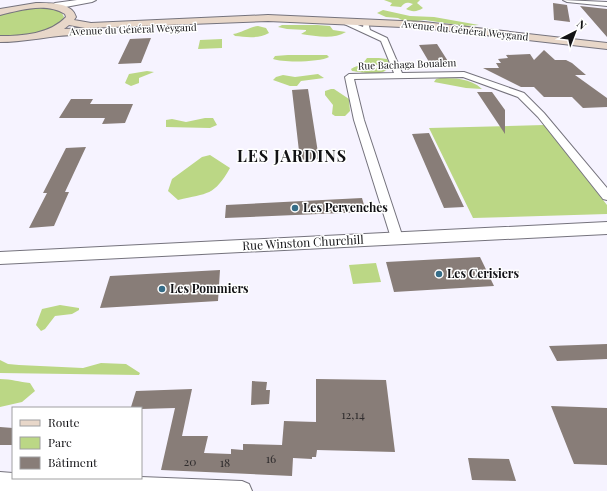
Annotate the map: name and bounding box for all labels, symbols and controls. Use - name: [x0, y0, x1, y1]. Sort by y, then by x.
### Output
- north arrow: [555, 12, 595, 52]
- street label: Avenue du Général Weygand: [400, 16, 529, 44]
- text: N: [574, 16, 590, 32]
- street label: Avenue du Général Weygand: [68, 20, 197, 38]
- street label: Rue Bachaga Boualem: [358, 55, 457, 73]
- district label: LES JARDINS: [237, 145, 347, 166]
- place label: Les Pervenches: [303, 199, 388, 215]
- marker: Les Pervenches: [290, 203, 300, 213]
- street label: Rue Winston Churchill: [242, 231, 365, 253]
- place label: Les Cerisiers: [447, 265, 519, 281]
- marker: Les Cerisiers: [434, 269, 444, 279]
- place label: Les Pommiers: [170, 280, 249, 296]
- marker: Les Pommiers: [157, 284, 167, 294]
- house number: 12,14: [341, 406, 365, 422]
- legend: [12, 407, 142, 479]
- text: Route: [48, 414, 80, 430]
- text: Parc: [48, 434, 72, 450]
- house number: 16: [266, 450, 276, 466]
- house number: 20: [184, 453, 196, 469]
- text: Bâtiment: [48, 454, 98, 470]
- house number: 18: [220, 454, 230, 470]

